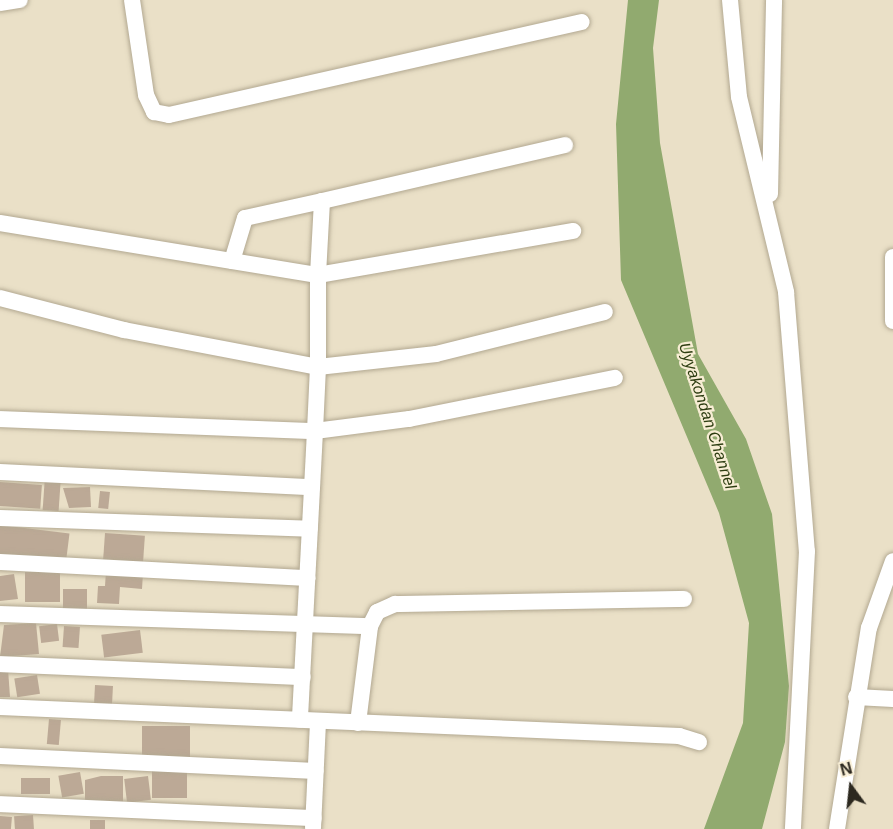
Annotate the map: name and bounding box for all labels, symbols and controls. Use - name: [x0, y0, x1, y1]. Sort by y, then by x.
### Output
- water label: Uyyakondan Channel: [674, 340, 740, 492]
- north arrow: [821, 757, 881, 817]
- text: N: [838, 759, 854, 779]

